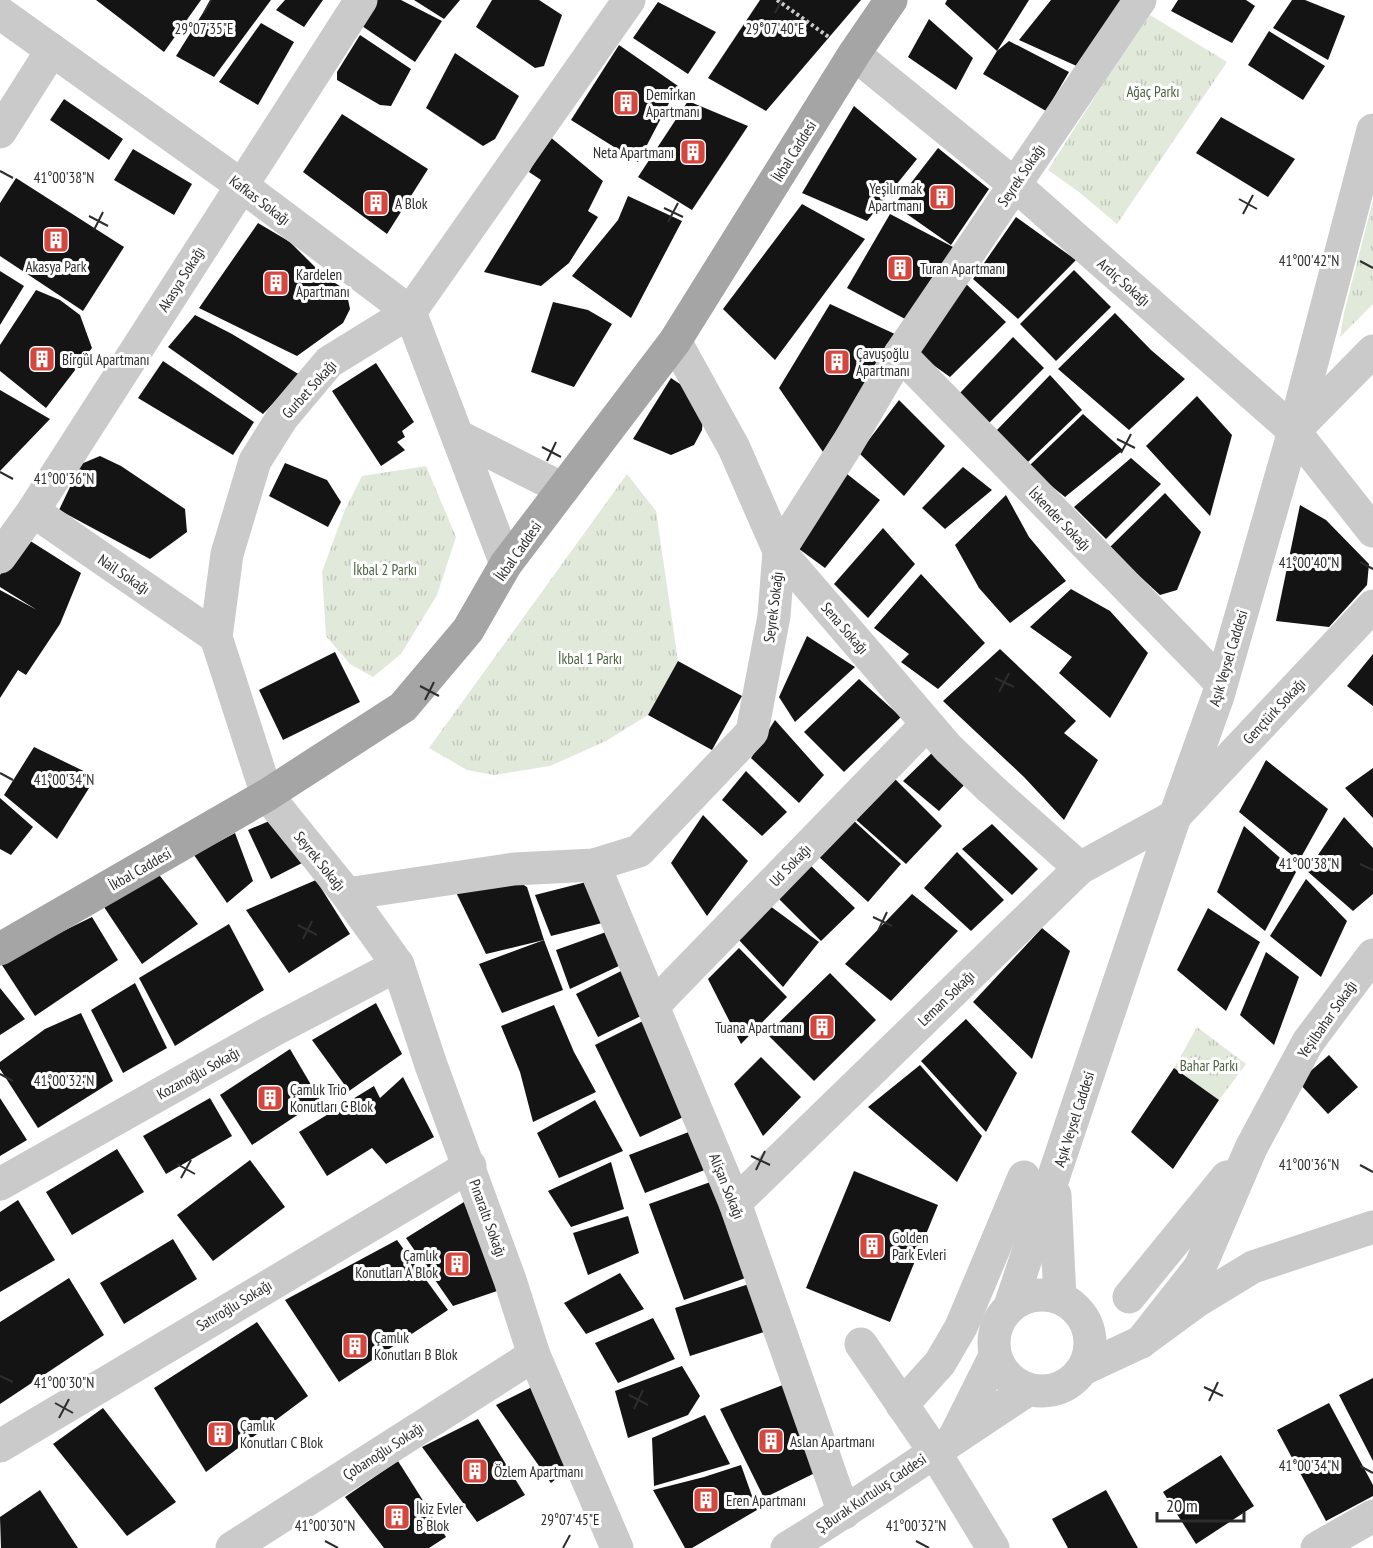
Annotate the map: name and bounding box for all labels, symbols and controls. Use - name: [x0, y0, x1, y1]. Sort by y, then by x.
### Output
- text: 29°07'35"E: [174, 19, 234, 38]
- text: 29°07'40"E: [745, 19, 805, 38]
- park label: Ağaç Parkı: [1126, 82, 1180, 101]
- place label: Demirkan Apartmanı: [646, 85, 700, 121]
- building icon: Demirkan Apartmanı: [611, 88, 641, 118]
- street label: İkbal Caddesi: [768, 117, 820, 185]
- building icon: Neta Apartmanı: [678, 137, 708, 167]
- street label: Seyrek Sokağı: [993, 140, 1049, 210]
- place label: Neta Apartmanı: [593, 143, 674, 162]
- text: 41°00'38"N: [34, 168, 94, 187]
- street label: Kafkas Sokağı: [226, 171, 294, 229]
- place label: Yeşilırmak Apartmanı: [868, 179, 922, 215]
- building icon: Yeşilırmak Apartmanı: [927, 182, 957, 212]
- building icon: A Blok: [361, 188, 391, 218]
- place label: A Blok: [395, 194, 428, 213]
- building icon: Akasya Park: [41, 225, 71, 255]
- street label: Akasya Sokağı: [154, 243, 208, 315]
- text: 41°00'42"N: [1279, 251, 1339, 270]
- building icon: Turan Apartmanı: [885, 253, 915, 283]
- street label: Ardıç Sokağı: [1094, 254, 1154, 310]
- place label: Akasya Park: [25, 257, 87, 276]
- place label: Turan Apartmanı: [920, 259, 1005, 278]
- place label: Kardelen Apartmanı: [296, 265, 350, 301]
- building icon: Kardelen Apartmanı: [261, 268, 291, 298]
- building icon: Birgül Apartmanı: [27, 344, 57, 374]
- place label: Çavuşoğlu Apartmanı: [856, 344, 910, 380]
- building icon: Çavuşoğlu Apartmanı: [822, 347, 852, 377]
- place label: Birgül Apartmanı: [62, 350, 150, 369]
- street label: Gurbet Sokağı: [278, 356, 340, 422]
- text: 41°00'36"N: [34, 469, 94, 488]
- street label: İskender Sokağı: [1025, 483, 1095, 555]
- street label: İkbal Caddesi: [491, 517, 545, 585]
- street label: Nail Sokağı: [94, 550, 154, 598]
- text: 41°00'40"N: [1279, 553, 1339, 572]
- park label: İkbal 2 Parkı: [353, 560, 417, 579]
- street label: Seyrek Sokağı: [759, 570, 787, 644]
- street label: Sena Sokağı: [817, 598, 873, 658]
- street label: Aşık Veysel Caddesi: [1204, 608, 1252, 708]
- park label: İkbal 1 Parkı: [558, 649, 622, 668]
- street label: Gençtürk Sokağı: [1239, 674, 1309, 748]
- text: 41°00'34"N: [34, 770, 94, 789]
- street label: Seyrek Sokağı: [290, 827, 350, 895]
- street label: Ud Sokağı: [765, 840, 815, 890]
- street label: İkbal Caddesi: [106, 844, 174, 894]
- text: 41°00'38"N: [1279, 854, 1339, 873]
- street label: Leman Sokağı: [914, 966, 978, 1030]
- street label: Yeşilbahar Sokağı: [1293, 976, 1361, 1062]
- building icon: Tuana Apartmanı: [807, 1012, 837, 1042]
- place label: Tuana Apartmanı: [715, 1018, 802, 1037]
- street label: Kozanoğlu Sokağı: [153, 1042, 243, 1104]
- park label: Bahar Parkı: [1180, 1056, 1238, 1075]
- street label: Aşık Veysel Caddesi: [1050, 1069, 1098, 1169]
- text: 41°00'32"N: [34, 1071, 94, 1090]
- place label: Çamlık Trio Konutları C Blok: [290, 1080, 373, 1116]
- building icon: Çamlık Trio Konutları C Blok: [255, 1083, 285, 1113]
- street label: Alişan Sokağı: [705, 1150, 749, 1222]
- text: 41°00'36"N: [1279, 1155, 1339, 1174]
- street label: Pınaraltı Sokağı: [465, 1177, 511, 1259]
- place label: Golden Park Evleri: [892, 1228, 946, 1264]
- building icon: Golden Park Evleri: [857, 1231, 887, 1261]
- place label: Çamlık Konutları A Blok: [355, 1246, 438, 1282]
- building icon: Çamlık Konutları A Blok: [442, 1249, 472, 1279]
- street label: Satıroğlu Sokağı: [193, 1275, 275, 1335]
- place label: Çamlık Konutları B Blok: [374, 1328, 458, 1364]
- building icon: Çamlık Konutları B Blok: [340, 1331, 370, 1361]
- text: 41°00'30"N: [34, 1373, 94, 1392]
- place label: Çamlık Konutları C Blok: [240, 1416, 323, 1452]
- street label: Çobanoğlu Sokağı: [339, 1418, 427, 1484]
- building icon: Çamlık Konutları C Blok: [205, 1419, 235, 1449]
- building icon: Aslan Apartmanı: [756, 1426, 786, 1456]
- place label: Aslan Apartmanı: [790, 1432, 875, 1451]
- street label: Ş.Burak Kurtuluş Caddesi: [812, 1449, 930, 1537]
- building icon: Özlem Apartmanı: [460, 1456, 490, 1486]
- text: 41°00'34"N: [1279, 1456, 1339, 1475]
- place label: Özlem Apartmanı: [494, 1462, 583, 1481]
- building icon: Eren Apartmanı: [691, 1485, 721, 1515]
- scale bar: [1157, 1485, 1244, 1523]
- place label: Eren Apartmanı: [726, 1491, 806, 1510]
- text: 20 m: [1166, 1494, 1198, 1517]
- place label: İkiz Evler B Blok: [416, 1499, 464, 1535]
- building icon: İkiz Evler B Blok: [382, 1502, 412, 1532]
- text: 29°07'45"E: [540, 1510, 600, 1529]
- text: 41°00'30"N: [295, 1516, 355, 1535]
- text: 41°00'32"N: [886, 1516, 946, 1535]

